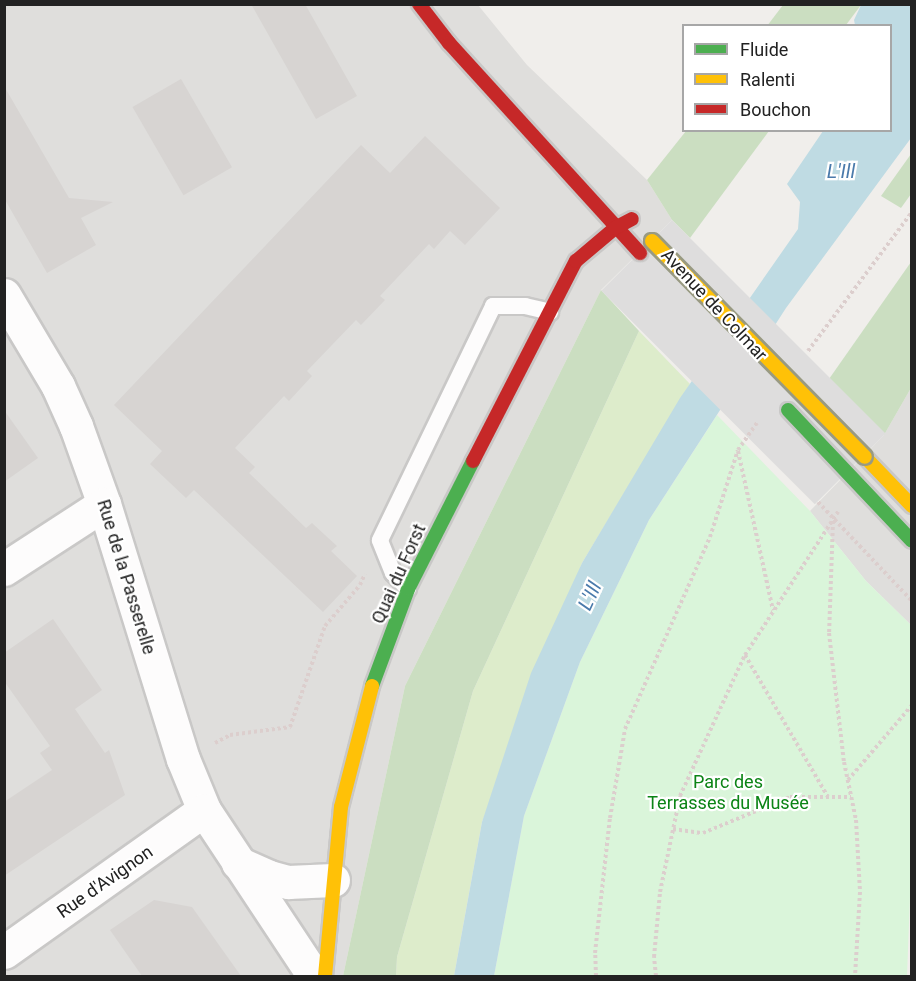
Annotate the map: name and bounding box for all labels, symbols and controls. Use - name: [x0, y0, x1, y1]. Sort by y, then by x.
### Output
- legend: [682, 24, 892, 132]
- text: Fluide: [740, 39, 788, 60]
- text: Ralenti: [740, 69, 795, 90]
- text: Bouchon: [740, 99, 811, 120]
- water label: L'Ill: [827, 159, 855, 183]
- street label: Avenue de Colmar: [656, 244, 772, 366]
- street label: Rue de la Passerelle: [92, 497, 160, 657]
- street label: Quai du Forst: [367, 521, 431, 627]
- water label: L'Ill: [573, 578, 607, 614]
- park label: Parc des Terrasses du Musée: [647, 772, 809, 814]
- street label: Rue d'Avignon: [53, 841, 157, 923]

